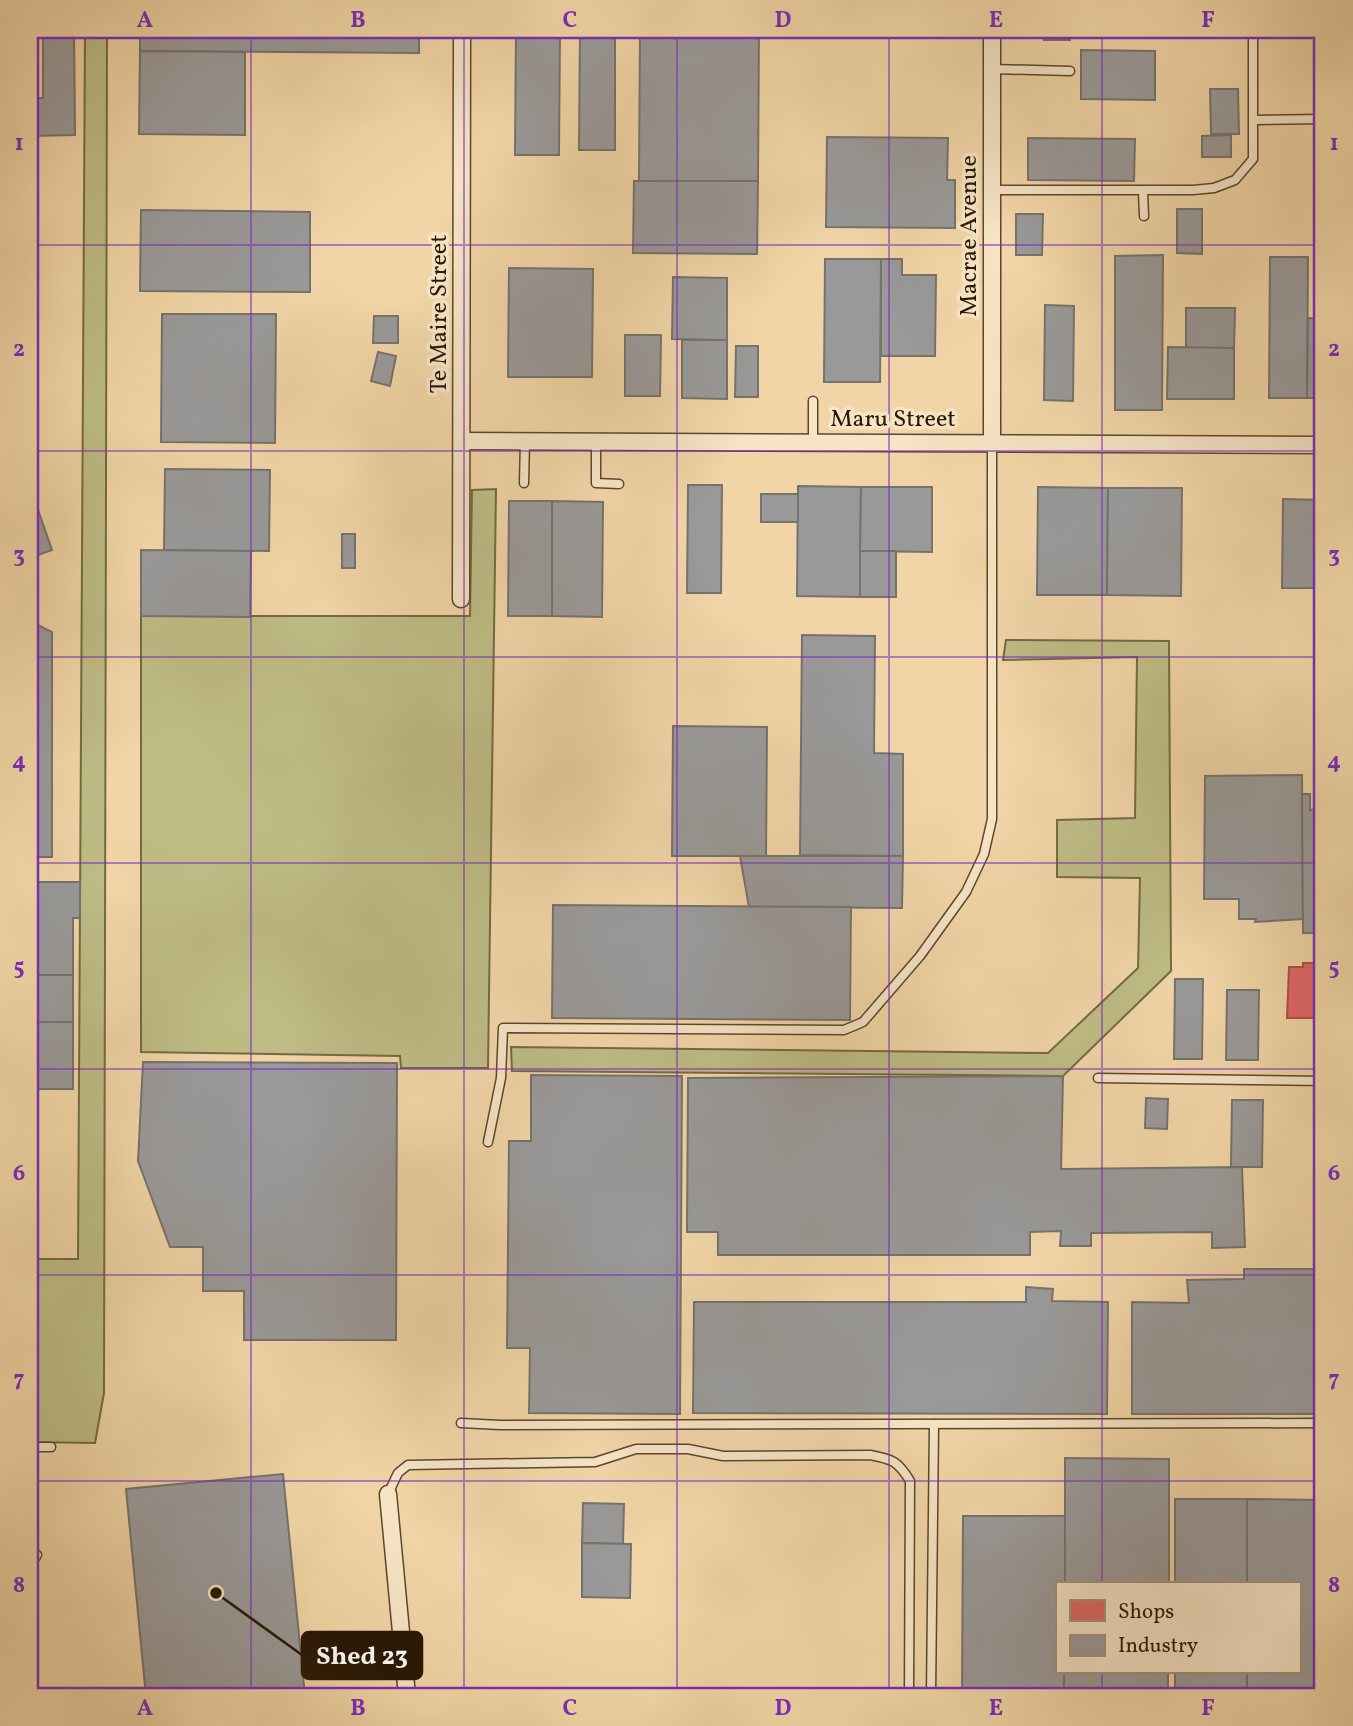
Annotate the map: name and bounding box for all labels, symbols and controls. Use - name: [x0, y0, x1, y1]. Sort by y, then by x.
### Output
- text: A: [137, 5, 153, 37]
- text: B: [350, 5, 366, 37]
- text: C: [563, 5, 577, 37]
- text: D: [775, 5, 792, 37]
- text: E: [989, 5, 1003, 37]
- text: F: [1201, 5, 1215, 37]
- text: 1: [14, 128, 24, 160]
- text: 1: [1329, 128, 1339, 160]
- street label: Macrae Avenue: [953, 155, 987, 317]
- street label: Te Maire Street: [423, 234, 457, 394]
- text: 2: [13, 334, 25, 366]
- text: 2: [1328, 334, 1340, 366]
- street label: Maru Street: [830, 403, 956, 437]
- text: 3: [13, 540, 25, 572]
- text: 3: [1328, 540, 1340, 572]
- text: 4: [12, 746, 26, 778]
- text: 4: [1327, 746, 1341, 778]
- text: 5: [13, 952, 25, 984]
- text: 5: [1328, 952, 1340, 984]
- text: 6: [13, 1158, 25, 1190]
- text: 6: [1328, 1158, 1340, 1190]
- text: 7: [14, 1364, 25, 1396]
- text: 7: [1329, 1364, 1340, 1396]
- text: 8: [13, 1570, 25, 1602]
- text: 8: [1328, 1570, 1340, 1602]
- legend: [1056, 1582, 1300, 1674]
- text: Shops: [1118, 1598, 1174, 1627]
- callout: Shed 23: [302, 1632, 422, 1679]
- text: Industry: [1118, 1632, 1199, 1661]
- text: Shed 23: [316, 1639, 408, 1675]
- text: A: [137, 1693, 153, 1725]
- text: B: [350, 1693, 366, 1725]
- text: C: [563, 1693, 577, 1725]
- text: D: [775, 1693, 792, 1725]
- text: E: [989, 1693, 1003, 1725]
- text: F: [1201, 1693, 1215, 1725]

